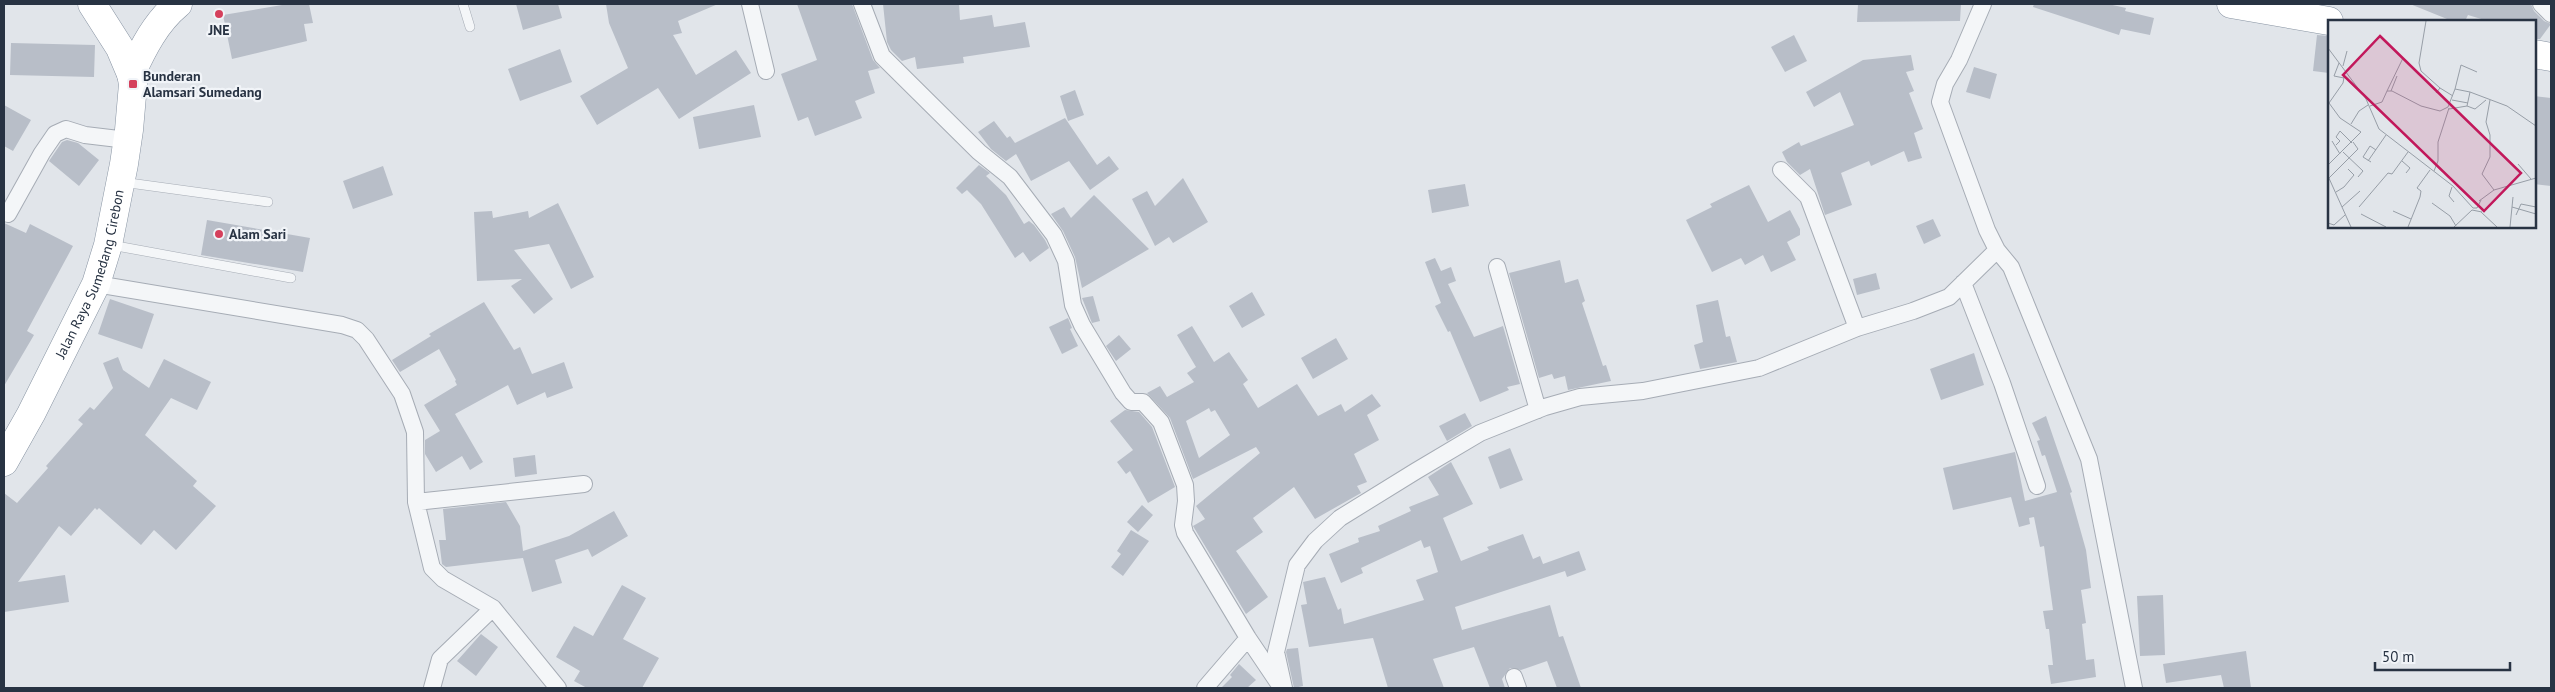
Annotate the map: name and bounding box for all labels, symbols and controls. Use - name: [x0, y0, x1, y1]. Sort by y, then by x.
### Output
- marker: JNE: [213, 8, 225, 20]
- inset map: [2328, 20, 2535, 228]
- place label: JNE: [207, 21, 230, 39]
- place label: Bunderan Alamsari Sumedang: [143, 67, 262, 101]
- marker: Bunderan Alamsari Sumedang: [127, 78, 139, 90]
- street label: Jalan Raya Sumedang Cirebon: [51, 188, 128, 362]
- place label: Alam Sari: [229, 225, 287, 243]
- marker: Alam Sari: [213, 228, 225, 240]
- scale bar: [2375, 640, 2510, 672]
- text: 50 m: [2382, 647, 2415, 666]

